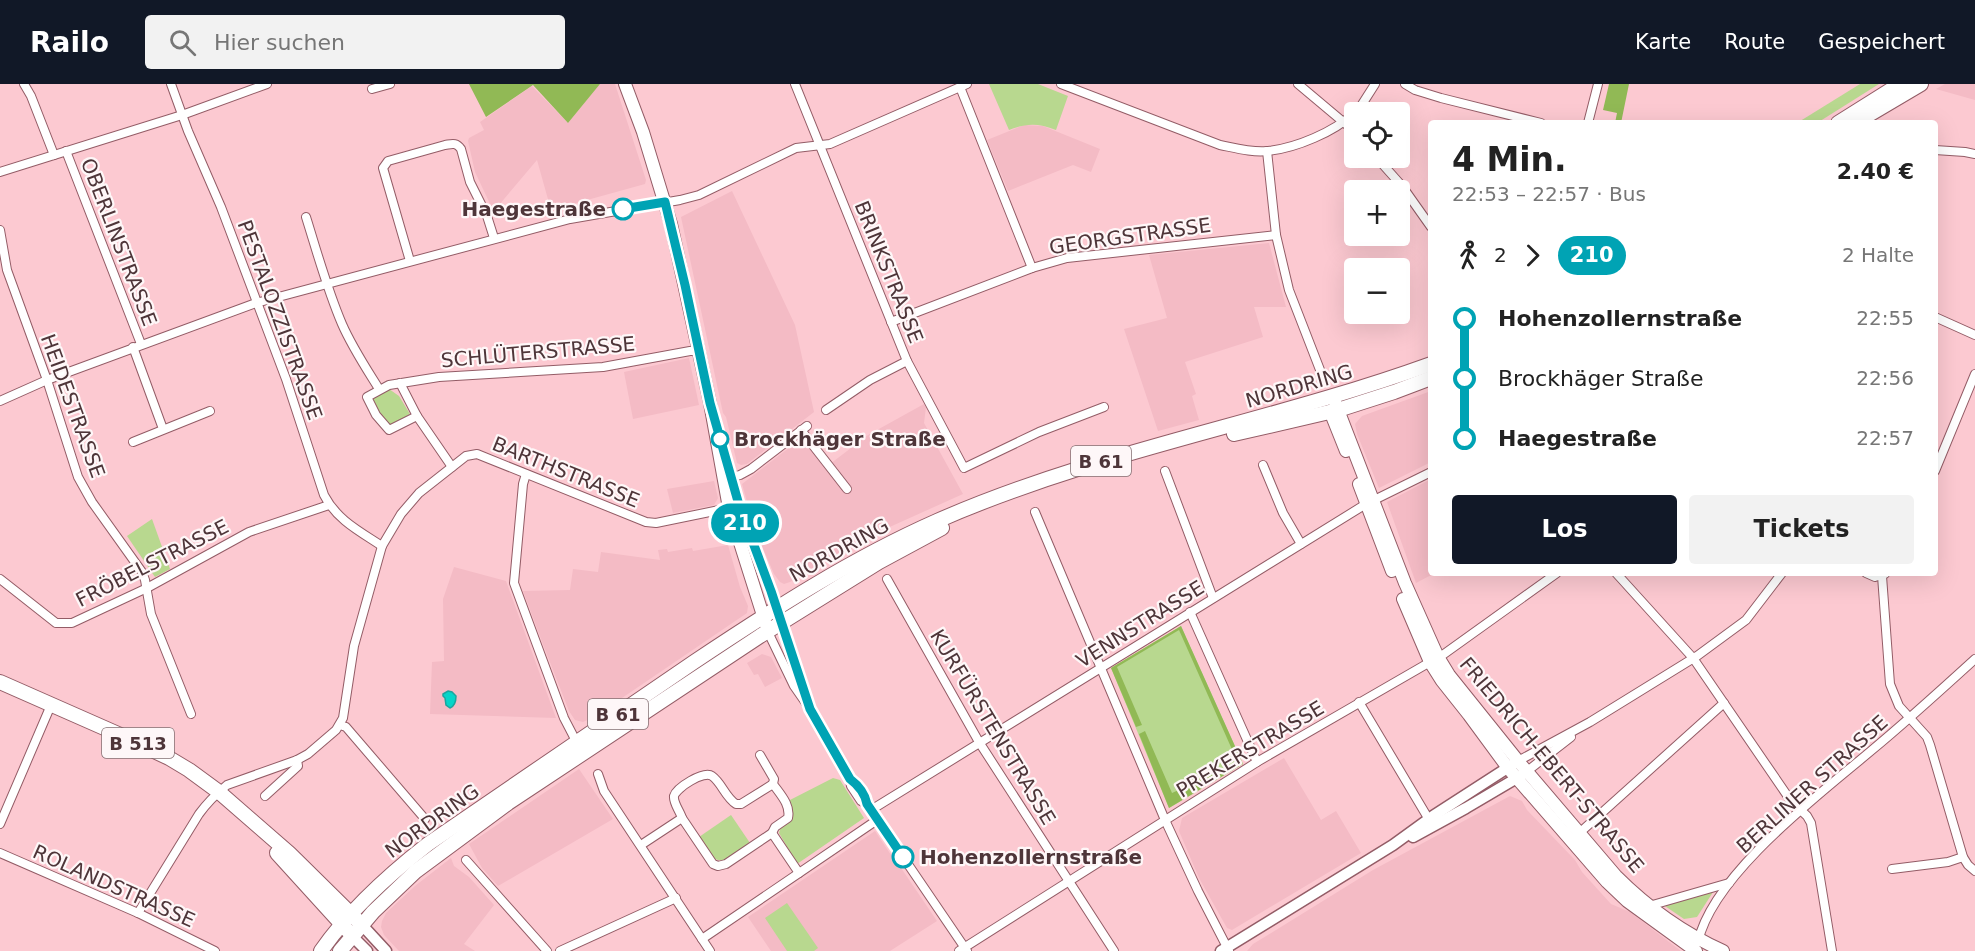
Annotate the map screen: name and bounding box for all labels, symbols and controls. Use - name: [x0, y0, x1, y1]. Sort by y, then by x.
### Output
- search box: [145, 15, 565, 69]
- text: Railo: [30, 26, 109, 59]
- icon: search: [166, 26, 199, 59]
- text: Hier suchen: [214, 30, 345, 55]
- text: Karte: [1635, 30, 1691, 54]
- text: Route: [1724, 30, 1785, 54]
- text: Gespeichert: [1818, 30, 1945, 54]
- map controls: [1344, 102, 1410, 324]
- button: locate: [1344, 102, 1410, 168]
- text: 4 Min.: [1452, 140, 1567, 179]
- street label: OBERLINSTRASSE: [76, 155, 162, 329]
- text: 2.40 €: [1837, 159, 1914, 184]
- button: +: [1344, 180, 1410, 246]
- text: 22:53 – 22:57 · Bus: [1452, 182, 1646, 206]
- place label: Haegestraße: [462, 197, 606, 221]
- street label: BRINKSTRASSE: [850, 197, 928, 347]
- marker: Haegestraße: [612, 198, 634, 220]
- street label: GEORGSTRASSE: [1048, 213, 1212, 259]
- street label: PESTALOZZISTRASSE: [233, 217, 327, 423]
- icon: walk: [1452, 239, 1485, 272]
- icon: forward: [1516, 239, 1549, 272]
- text: 2: [1494, 243, 1507, 267]
- text: 210: [1570, 243, 1614, 267]
- text: 2 Halte: [1842, 243, 1914, 267]
- button: −: [1344, 258, 1410, 324]
- text: Hohenzollernstraße: [1498, 306, 1742, 331]
- text: 22:55: [1856, 306, 1914, 330]
- street label: HEIDESTRASSE: [36, 331, 110, 481]
- street label: SCHLÜTERSTRASSE: [440, 332, 636, 372]
- street label: NORDRING: [1243, 359, 1355, 413]
- text: Brockhäger Straße: [1498, 366, 1703, 391]
- text: 22:56: [1856, 366, 1914, 390]
- text: Haegestraße: [1498, 426, 1657, 451]
- text: 22:57: [1856, 426, 1914, 450]
- place label: Brockhäger Straße: [734, 427, 946, 451]
- marker: Brockhäger Straße: [711, 430, 729, 448]
- street label: BARTHSTRASSE: [489, 432, 643, 512]
- road number: B 61: [1071, 446, 1131, 476]
- button: Los: [1452, 495, 1677, 564]
- button: Tickets: [1689, 495, 1914, 564]
- line badge: 210: [710, 504, 780, 542]
- text: 210: [723, 511, 767, 535]
- street label: NORDRING: [785, 513, 893, 587]
- street label: FRÖBELSTRASSE: [72, 514, 232, 612]
- street label: VENNSTRASSE: [1072, 575, 1208, 673]
- street label: KURFÜRSTENSTRASSE: [925, 625, 1061, 829]
- street label: FRIEDRICH-EBERT-STRASSE: [1455, 652, 1649, 878]
- street label: PREKERSTRASSE: [1172, 695, 1328, 803]
- road number: B 61: [588, 699, 648, 729]
- street label: BERLINER STRASSE: [1732, 710, 1892, 858]
- road number: B 513: [102, 728, 174, 758]
- street label: NORDRING: [380, 779, 484, 863]
- street label: ROLANDSTRASSE: [29, 839, 199, 933]
- place label: Hohenzollernstraße: [920, 845, 1142, 869]
- marker: Hohenzollernstraße: [892, 846, 914, 868]

